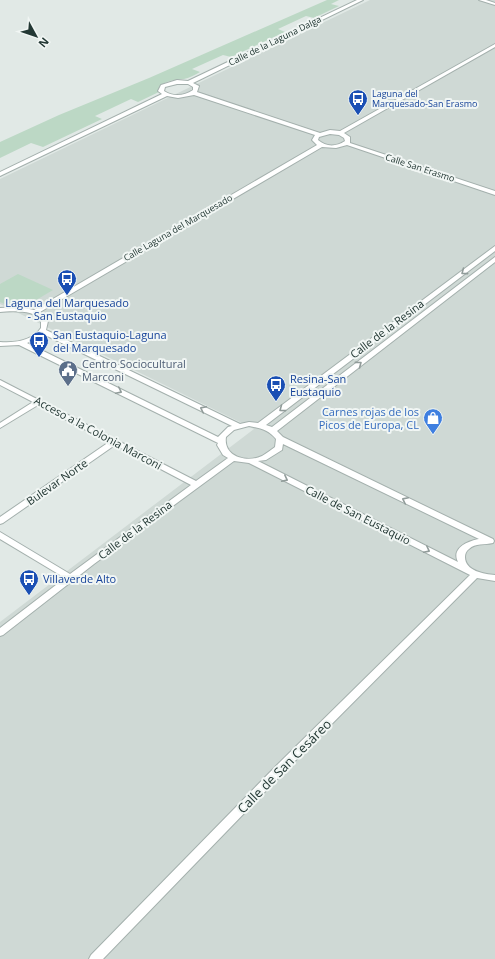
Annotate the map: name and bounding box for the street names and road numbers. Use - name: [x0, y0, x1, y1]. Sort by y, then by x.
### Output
- street label: Calle de la Laguna Dalga: [226, 12, 323, 69]
- street label: Calle San Erasmo: [384, 150, 456, 185]
- street label: Calle Laguna del Marquesado: [121, 191, 235, 264]
- street label: Calle de la Resina: [347, 296, 427, 361]
- street label: Acceso a la Colonia Marconi: [32, 392, 165, 473]
- street label: Bulevar Norte: [23, 455, 90, 508]
- street label: Calle de San Eustaquio: [303, 482, 414, 548]
- street label: Calle de la Resina: [95, 497, 175, 562]
- street label: Calle de San Cesáreo: [233, 715, 335, 817]

